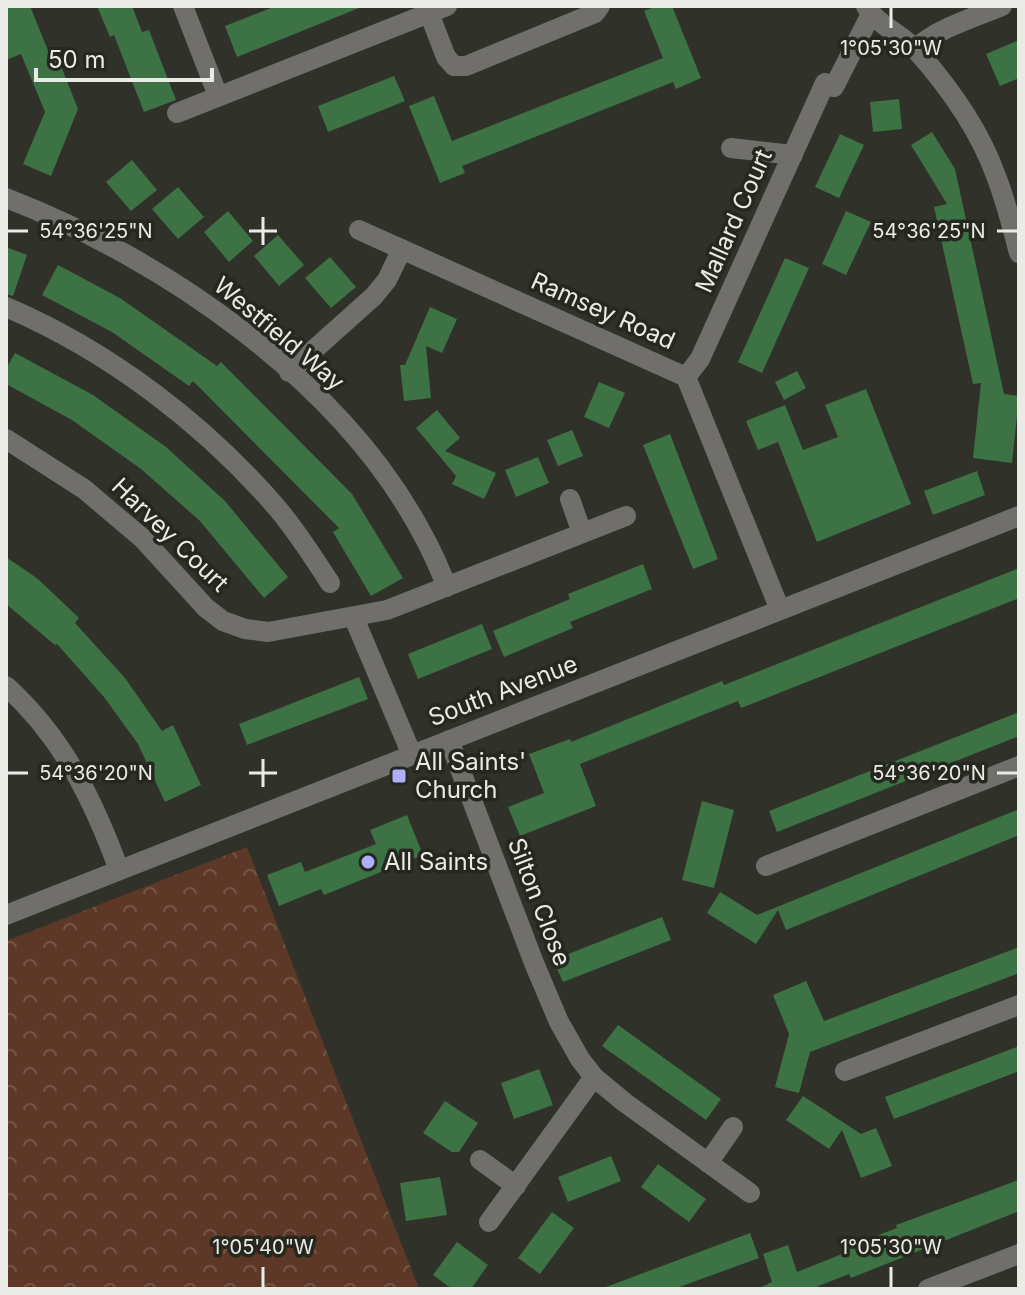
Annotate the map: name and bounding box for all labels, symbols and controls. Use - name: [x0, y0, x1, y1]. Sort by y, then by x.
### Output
- scale bar: [36, 32, 212, 82]
- text: 1°05'30"W: [840, 36, 942, 60]
- text: 50 m: [48, 45, 106, 74]
- street label: Mallard Court: [689, 145, 778, 297]
- text: 54°36'25"N: [39, 219, 153, 243]
- text: 54°36'25"N: [872, 219, 986, 243]
- street label: Ramsey Road: [527, 266, 680, 355]
- street label: Westfield Way: [208, 271, 350, 397]
- street label: Harvey Court: [106, 472, 235, 598]
- street label: South Avenue: [424, 649, 581, 732]
- place label: All Saints' Church: [415, 747, 526, 804]
- text: 54°36'20"N: [39, 761, 153, 785]
- text: 54°36'20"N: [872, 761, 986, 785]
- marker: All Saints' Church: [390, 767, 408, 785]
- street label: Silton Close: [502, 834, 577, 970]
- place label: All Saints: [384, 847, 488, 876]
- marker: All Saints: [359, 853, 377, 871]
- text: 1°05'40"W: [212, 1235, 314, 1259]
- text: 1°05'30"W: [840, 1235, 942, 1259]

